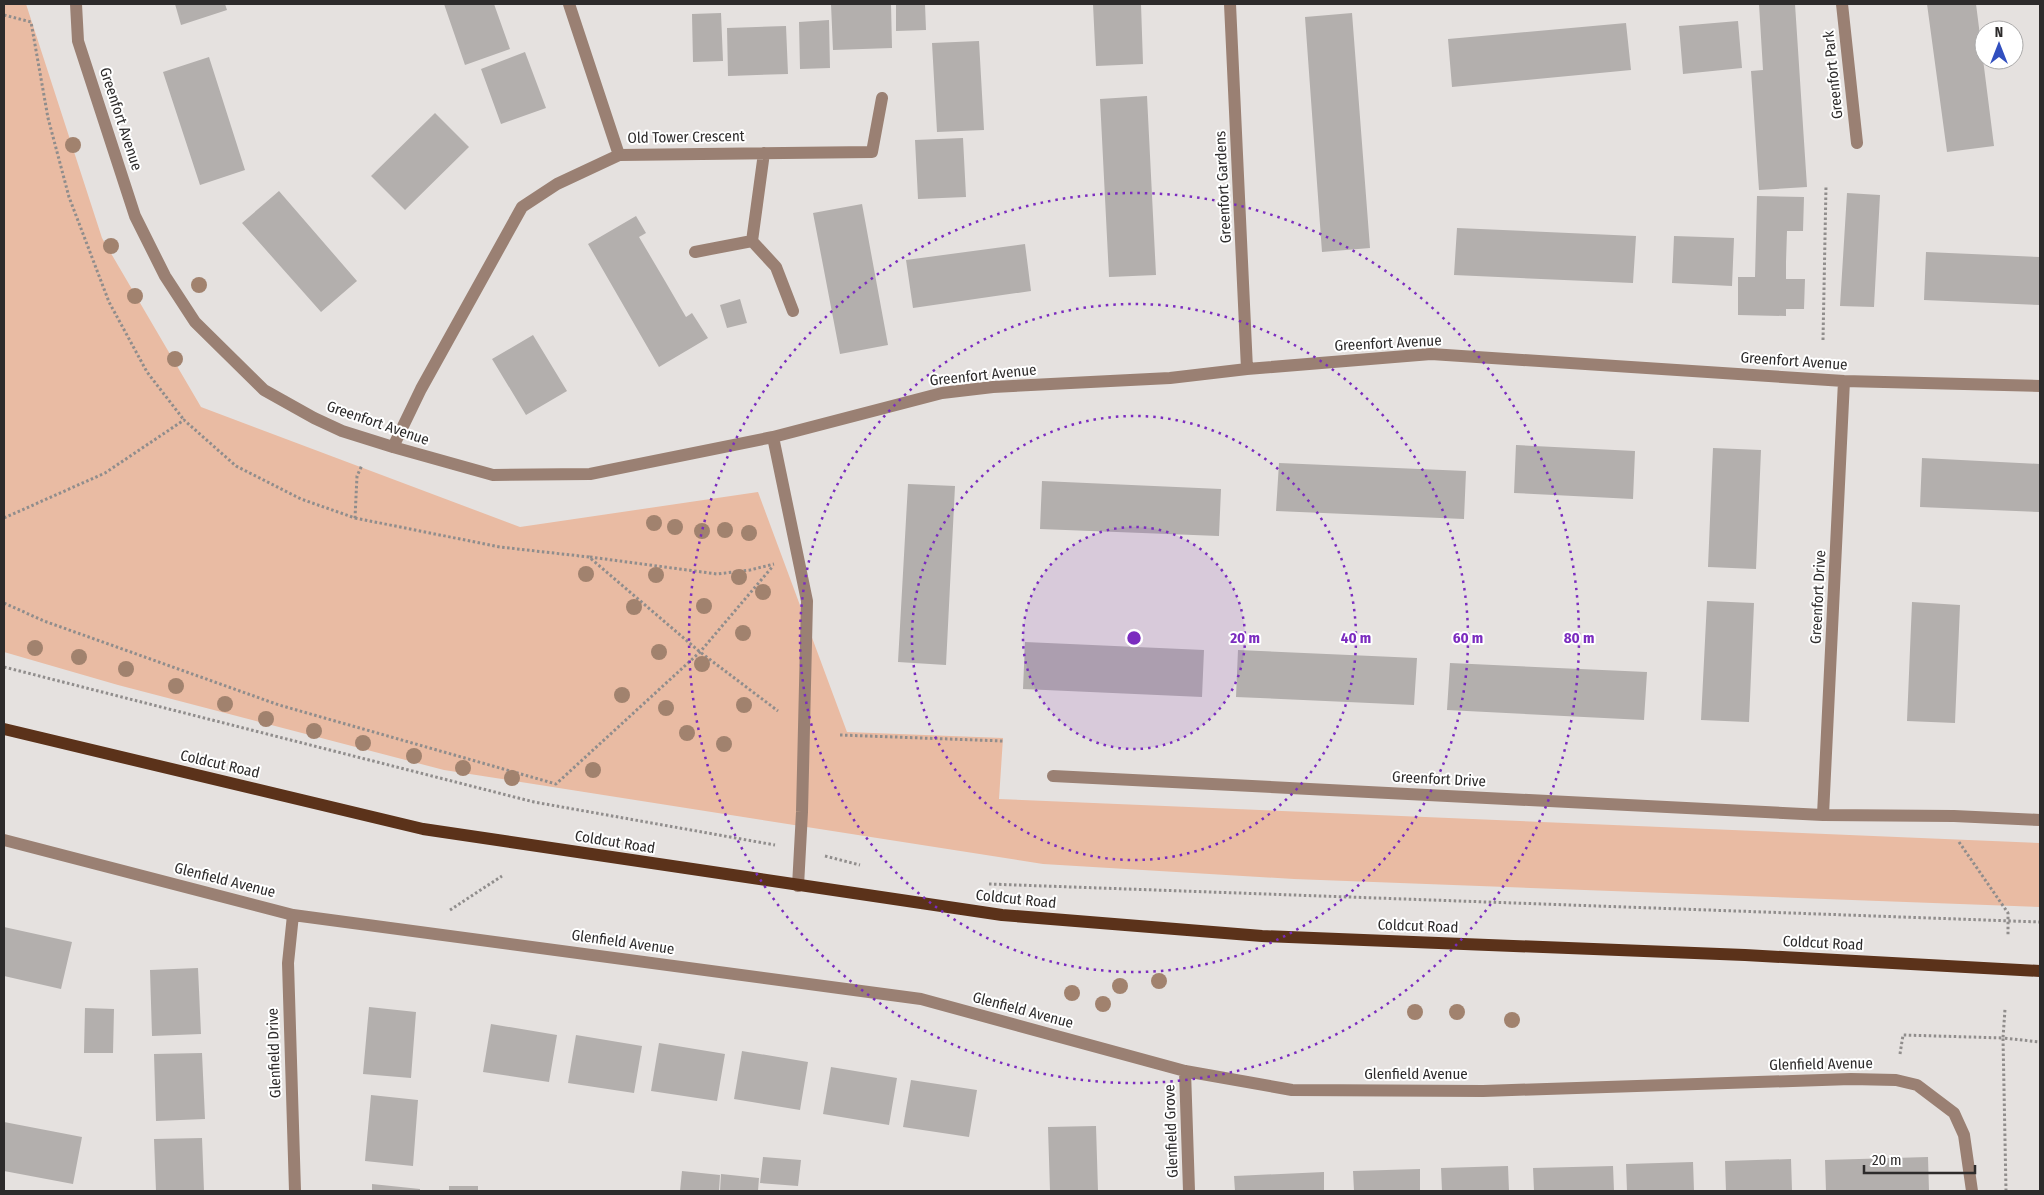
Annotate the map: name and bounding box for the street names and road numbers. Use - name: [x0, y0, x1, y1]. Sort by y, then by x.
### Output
- street label: Greenfort Park: [1819, 30, 1847, 120]
- street label: Greenfort Avenue: [96, 65, 146, 173]
- street label: Old Tower Crescent: [627, 127, 745, 147]
- street label: Greenfort Gardens: [1211, 130, 1235, 244]
- street label: Greenfort Avenue: [1334, 331, 1442, 355]
- street label: Greenfort Avenue: [1740, 348, 1848, 374]
- street label: Greenfort Avenue: [929, 360, 1037, 390]
- street label: Greenfort Avenue: [324, 397, 432, 449]
- street label: Greenfort Drive: [1807, 550, 1829, 644]
- street label: Coldcut Road: [179, 746, 261, 782]
- street label: Greenfort Drive: [1392, 768, 1486, 790]
- street label: Coldcut Road: [574, 827, 656, 857]
- street label: Glenfield Avenue: [173, 859, 277, 901]
- street label: Coldcut Road: [975, 886, 1057, 912]
- street label: Coldcut Road: [1377, 916, 1459, 936]
- street label: Glenfield Avenue: [570, 926, 676, 958]
- street label: Coldcut Road: [1782, 932, 1864, 954]
- street label: Glenfield Avenue: [971, 988, 1075, 1032]
- street label: Glenfield Drive: [263, 1008, 285, 1098]
- street label: Glenfield Avenue: [1769, 1054, 1873, 1074]
- street label: Glenfield Avenue: [1364, 1065, 1468, 1083]
- street label: Glenfield Grove: [1160, 1084, 1182, 1178]

